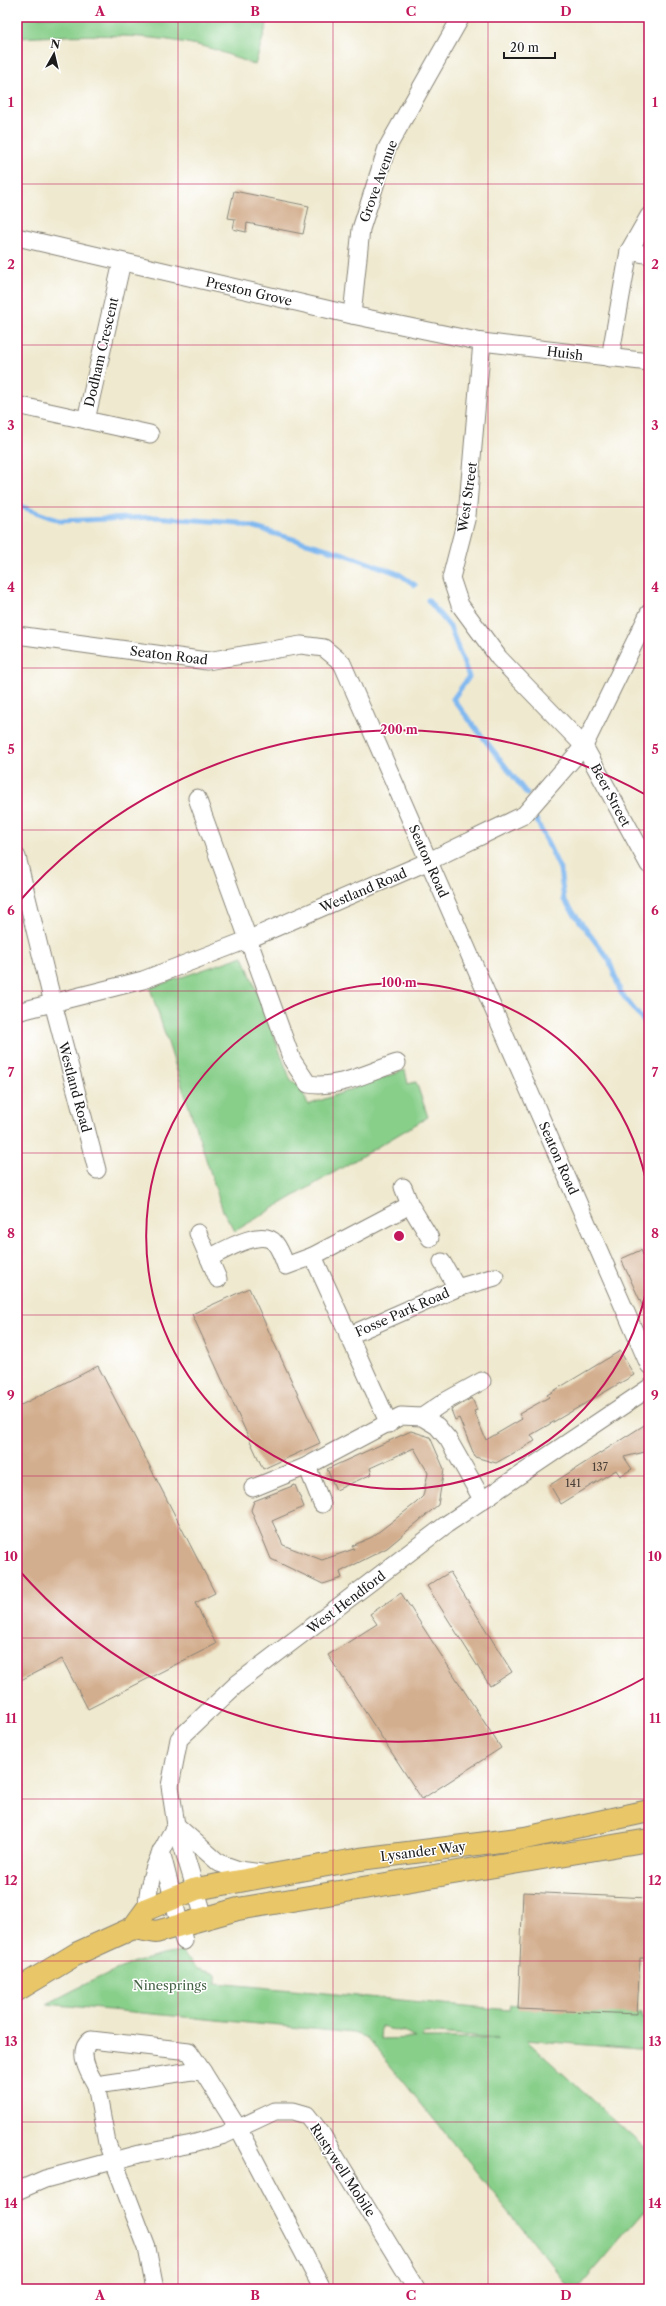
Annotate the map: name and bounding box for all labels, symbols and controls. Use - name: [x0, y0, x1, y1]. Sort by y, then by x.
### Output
- text: A: [94, 3, 106, 19]
- text: B: [250, 3, 260, 19]
- text: C: [406, 3, 416, 19]
- text: D: [560, 3, 572, 19]
- north arrow: [34, 34, 74, 74]
- scale bar: [504, 34, 555, 60]
- text: N: [50, 37, 62, 52]
- text: 20 m: [510, 40, 539, 55]
- text: 1: [8, 94, 14, 110]
- text: 1: [652, 94, 658, 110]
- street label: Grove Avenue: [356, 138, 400, 224]
- text: 2: [7, 256, 15, 272]
- text: 2: [651, 256, 659, 272]
- street label: Preston Grove: [204, 273, 294, 309]
- street label: Dodham Crescent: [81, 295, 121, 408]
- street label: Huish: [546, 343, 584, 363]
- text: 3: [7, 417, 15, 433]
- text: 3: [651, 417, 659, 433]
- street label: West Street: [454, 460, 480, 534]
- text: 4: [7, 579, 15, 595]
- text: 4: [651, 579, 659, 595]
- street label: Seaton Road: [129, 642, 209, 668]
- text: 200 m: [380, 722, 418, 737]
- text: 5: [7, 741, 15, 757]
- text: 5: [651, 741, 659, 757]
- street label: Beer Street: [588, 761, 634, 830]
- street label: Seaton Road: [406, 822, 452, 900]
- street label: Westland Road: [316, 864, 409, 916]
- text: 6: [7, 902, 15, 918]
- text: 6: [651, 902, 659, 918]
- text: 100 m: [381, 975, 417, 990]
- street label: Westland Road: [55, 1039, 95, 1134]
- text: 7: [8, 1064, 15, 1080]
- text: 7: [652, 1064, 659, 1080]
- street label: Seaton Road: [536, 1119, 582, 1197]
- text: 8: [7, 1225, 15, 1241]
- text: 8: [651, 1225, 659, 1241]
- centre of rings: [392, 1229, 406, 1243]
- street label: Fosse Park Road: [352, 1284, 452, 1340]
- text: 9: [7, 1387, 15, 1403]
- text: 9: [651, 1387, 659, 1403]
- house number: 137: [592, 1460, 609, 1474]
- house number: 141: [565, 1476, 581, 1490]
- text: 10: [4, 1548, 18, 1564]
- text: 10: [648, 1548, 662, 1564]
- street label: West Hendford: [303, 1567, 388, 1637]
- text: 11: [5, 1710, 17, 1726]
- text: 11: [649, 1710, 661, 1726]
- street label: Lysander Way: [379, 1838, 467, 1864]
- text: 12: [4, 1872, 18, 1888]
- text: 12: [648, 1872, 662, 1888]
- park label: Ninesprings: [133, 1977, 207, 1993]
- text: 13: [4, 2033, 18, 2049]
- text: 13: [648, 2033, 662, 2049]
- street label: Rustywell Mobile: [307, 2121, 379, 2219]
- text: 14: [4, 2195, 18, 2211]
- text: 14: [648, 2195, 662, 2211]
- text: A: [94, 2287, 106, 2303]
- text: B: [250, 2287, 260, 2303]
- text: C: [406, 2287, 416, 2303]
- text: D: [560, 2287, 572, 2303]

